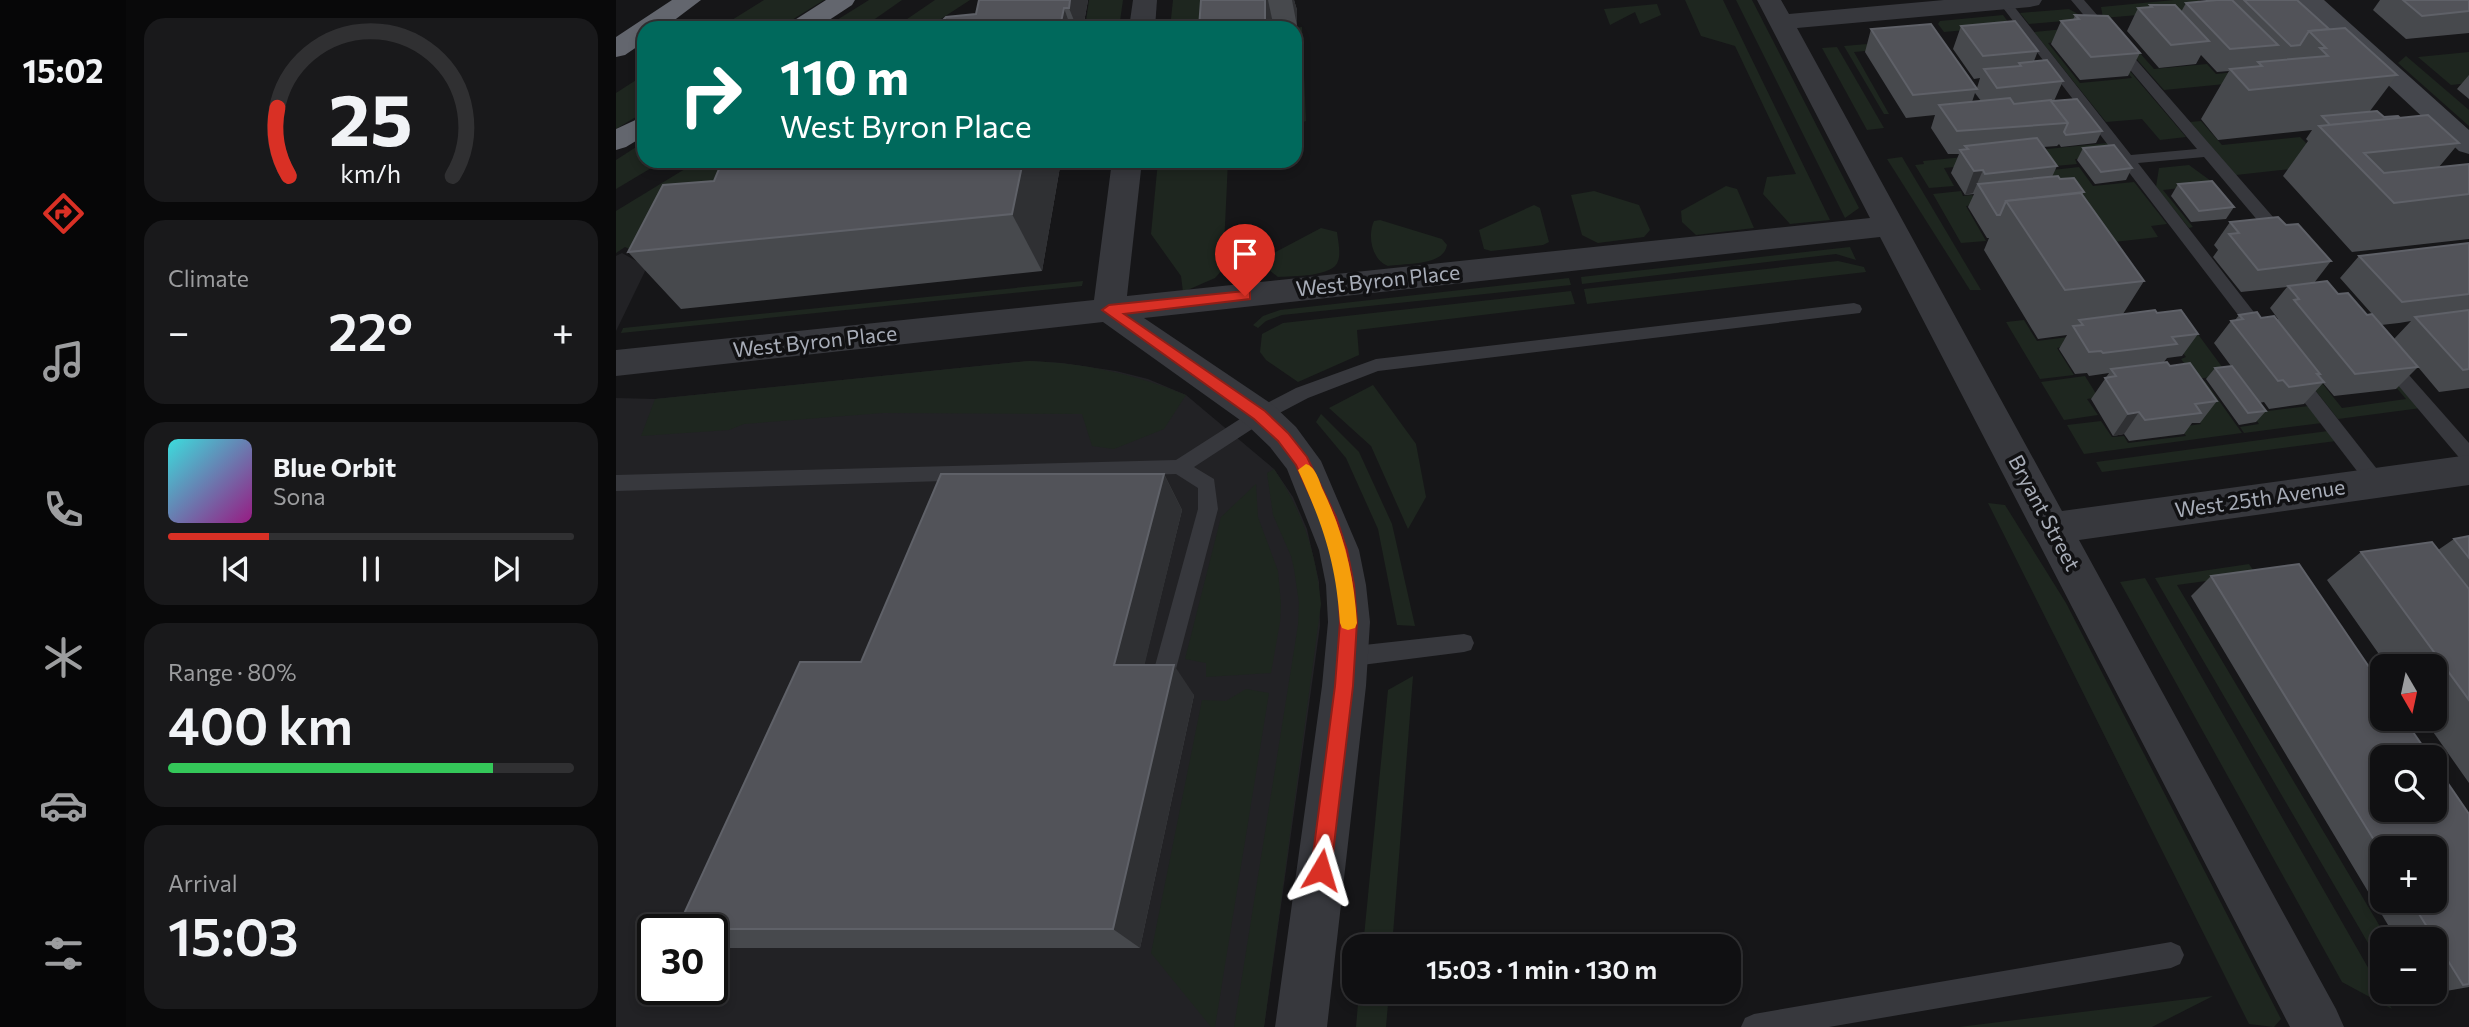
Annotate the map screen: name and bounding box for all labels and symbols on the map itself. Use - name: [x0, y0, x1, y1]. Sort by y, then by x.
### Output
- pin: [1215, 224, 1275, 296]
- street label: West Byron Place: [1294, 258, 1461, 301]
- street label: West Byron Place: [731, 319, 898, 362]
- street label: Bryant Street: [2004, 450, 2086, 575]
- street label: West 25th Avenue: [2173, 473, 2346, 522]
- north arrow: [2370, 654, 2446, 732]
- position arrow: [1284, 833, 1358, 907]
- speed limit sign: 30: [637, 914, 728, 1005]

